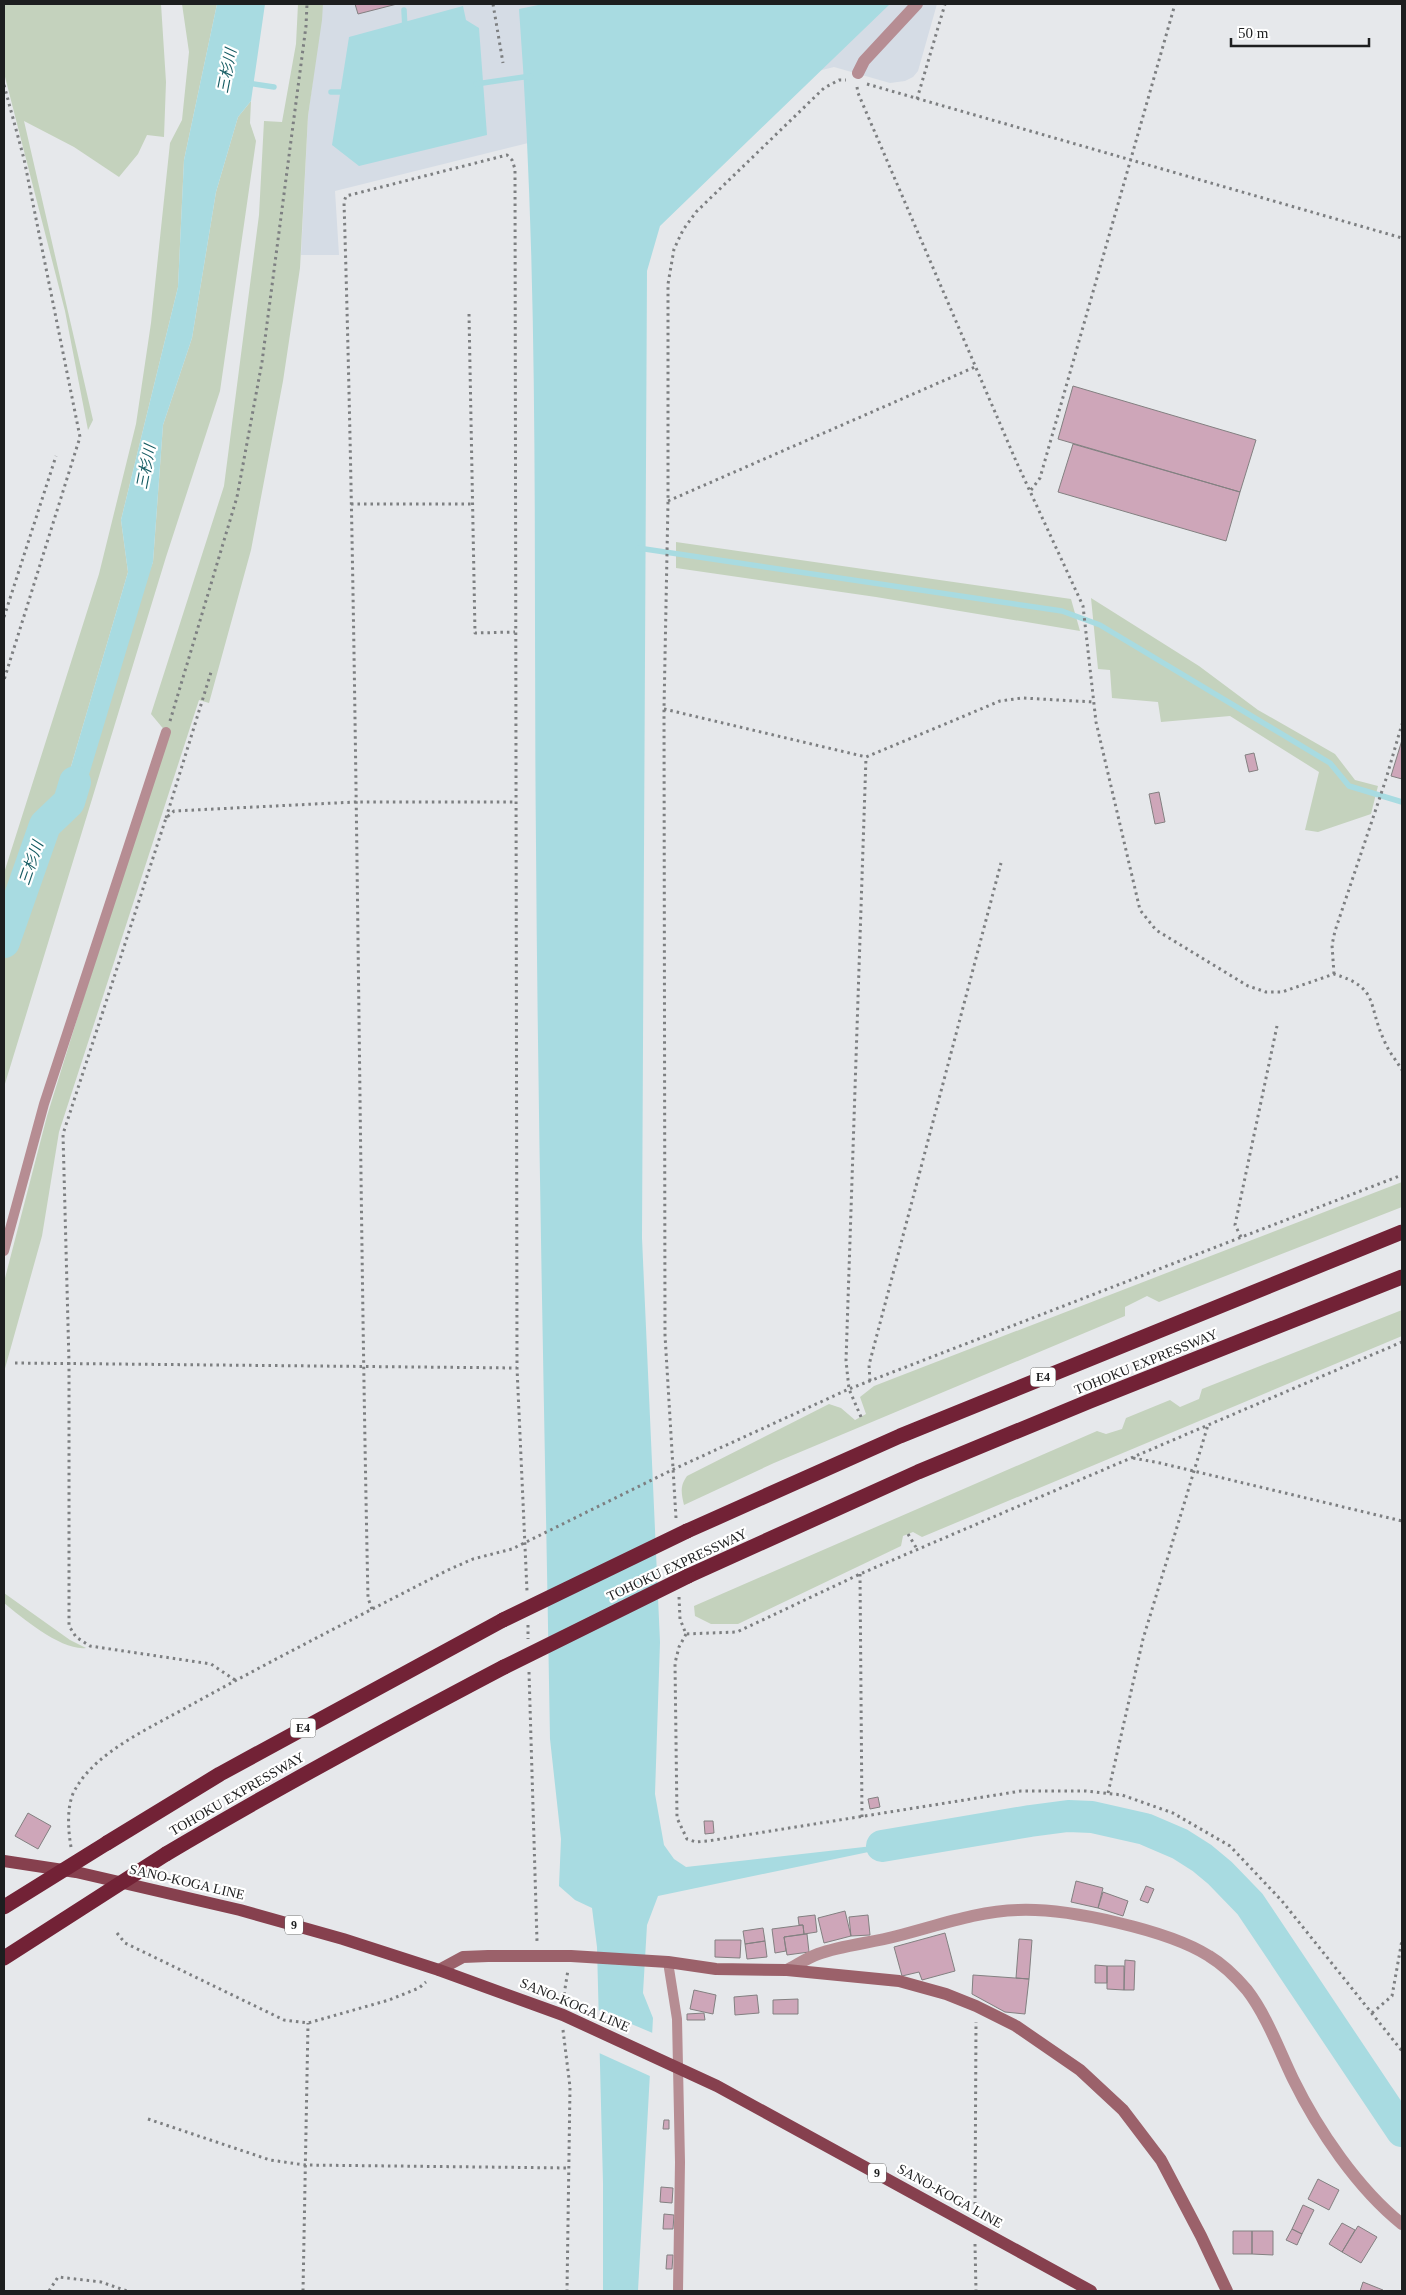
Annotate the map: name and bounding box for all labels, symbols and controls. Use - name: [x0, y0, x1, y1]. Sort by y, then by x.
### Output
- scale bar: [1231, 15, 1368, 47]
- text: 50 m: [1238, 25, 1269, 41]
- water label: 三杉川: [215, 45, 240, 95]
- water label: 三杉川: [134, 441, 159, 491]
- water label: 三杉川: [16, 837, 47, 887]
- street label: TOHOKU EXPRESSWAY: [1072, 1326, 1220, 1398]
- road number: E4: [1030, 1368, 1056, 1386]
- street label: TOHOKU EXPRESSWAY: [605, 1526, 749, 1604]
- road number: E4: [290, 1719, 316, 1738]
- street label: TOHOKU EXPRESSWAY: [167, 1749, 307, 1839]
- street label: SANO-KOGA LINE: [128, 1861, 246, 1903]
- road number: 9: [285, 1916, 303, 1934]
- street label: SANO-KOGA LINE: [518, 1975, 632, 2035]
- street label: SANO-KOGA LINE: [895, 2161, 1005, 2231]
- road number: 9: [868, 2164, 886, 2182]

